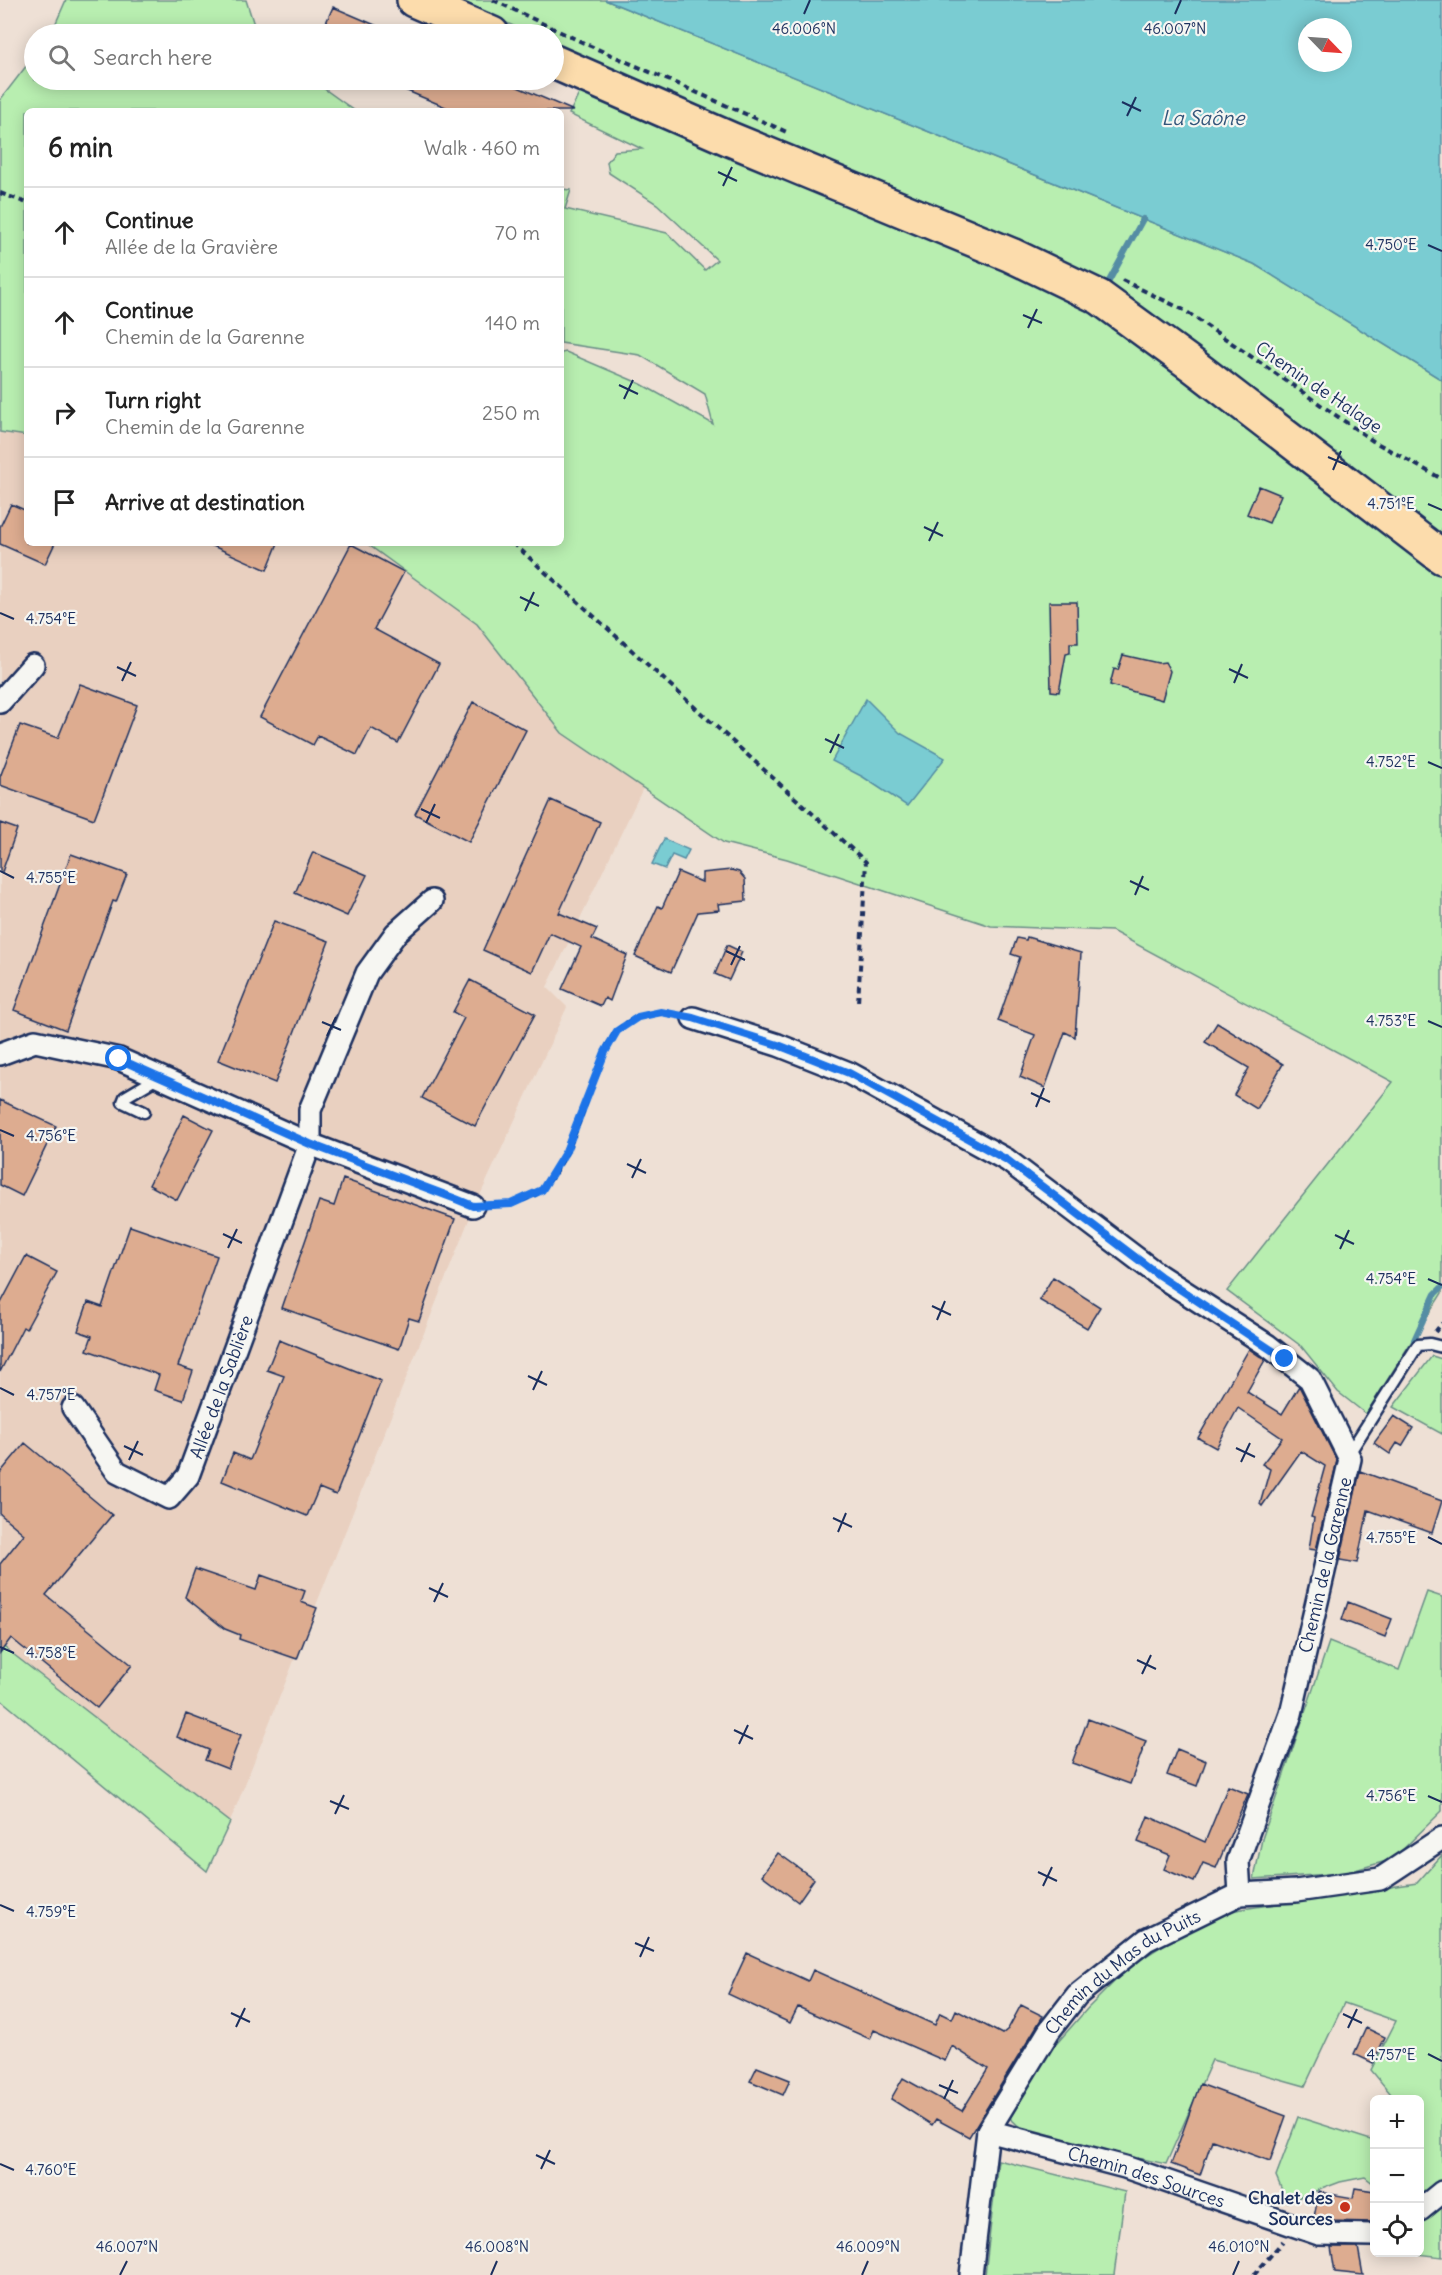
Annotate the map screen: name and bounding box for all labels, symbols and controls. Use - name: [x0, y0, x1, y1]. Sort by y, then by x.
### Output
- north arrow: [1298, 18, 1352, 72]
- text: 46.006°N: [772, 19, 836, 38]
- text: 46.007°N: [1144, 19, 1206, 38]
- search box: [24, 24, 564, 90]
- icon: search: [45, 41, 78, 74]
- text: Search here: [93, 43, 212, 71]
- water label: La Saône: [1162, 105, 1246, 130]
- text: 6 min: [48, 131, 113, 164]
- text: Walk · 460 m: [424, 135, 540, 160]
- text: Continue: [105, 206, 194, 234]
- icon: ahead: [48, 216, 81, 249]
- text: 70 m: [495, 220, 540, 245]
- text: Allée de la Gravière: [105, 234, 278, 259]
- text: 4.750°E: [1365, 235, 1417, 254]
- text: Continue: [105, 296, 194, 324]
- icon: ahead: [48, 306, 81, 339]
- text: 140 m: [485, 310, 540, 335]
- text: Chemin de la Garenne: [105, 324, 305, 349]
- street label: Chemin de Halage: [1251, 336, 1387, 438]
- text: Turn right: [105, 386, 201, 414]
- icon: right: [48, 396, 81, 429]
- text: 250 m: [482, 400, 540, 425]
- text: Chemin de la Garenne: [105, 414, 305, 439]
- icon: arrive: [48, 486, 81, 519]
- text: Arrive at destination: [105, 488, 305, 516]
- text: 4.751°E: [1367, 494, 1415, 513]
- text: 4.754°E: [26, 609, 76, 628]
- text: 4.752°E: [1366, 752, 1416, 771]
- text: 4.755°E: [26, 868, 76, 887]
- text: 4.753°E: [1366, 1011, 1416, 1030]
- route start: [105, 1045, 131, 1071]
- text: 4.756°E: [26, 1126, 76, 1145]
- text: 4.754°E: [1366, 1269, 1416, 1288]
- street label: Allée de la Sablière: [184, 1312, 258, 1462]
- route end: [1271, 1345, 1297, 1371]
- text: 4.757°E: [27, 1385, 76, 1404]
- street label: Chemin de la Garenne: [1294, 1475, 1356, 1655]
- text: 4.755°E: [1366, 1528, 1416, 1547]
- text: 4.758°E: [26, 1643, 76, 1662]
- text: 4.756°E: [1366, 1786, 1416, 1805]
- text: 4.759°E: [26, 1902, 76, 1921]
- street label: Chemin du Mas du Puits: [1039, 1904, 1204, 2039]
- text: 4.757°E: [1367, 2045, 1416, 2064]
- map controls: [1370, 2095, 1424, 2257]
- button: +: [1370, 2095, 1424, 2149]
- street label: Chemin des Sources: [1065, 2141, 1228, 2212]
- button: −: [1370, 2149, 1424, 2203]
- text: 4.760°E: [25, 2160, 77, 2179]
- place label: Chalet des Sources: [1248, 2186, 1333, 2230]
- marker: Chalet des Sources: [1338, 2200, 1352, 2214]
- button: locate: [1370, 2203, 1424, 2257]
- text: 46.007°N: [96, 2237, 158, 2256]
- text: 46.008°N: [465, 2237, 529, 2256]
- text: 46.009°N: [836, 2237, 900, 2256]
- text: 46.010°N: [1208, 2237, 1270, 2256]

